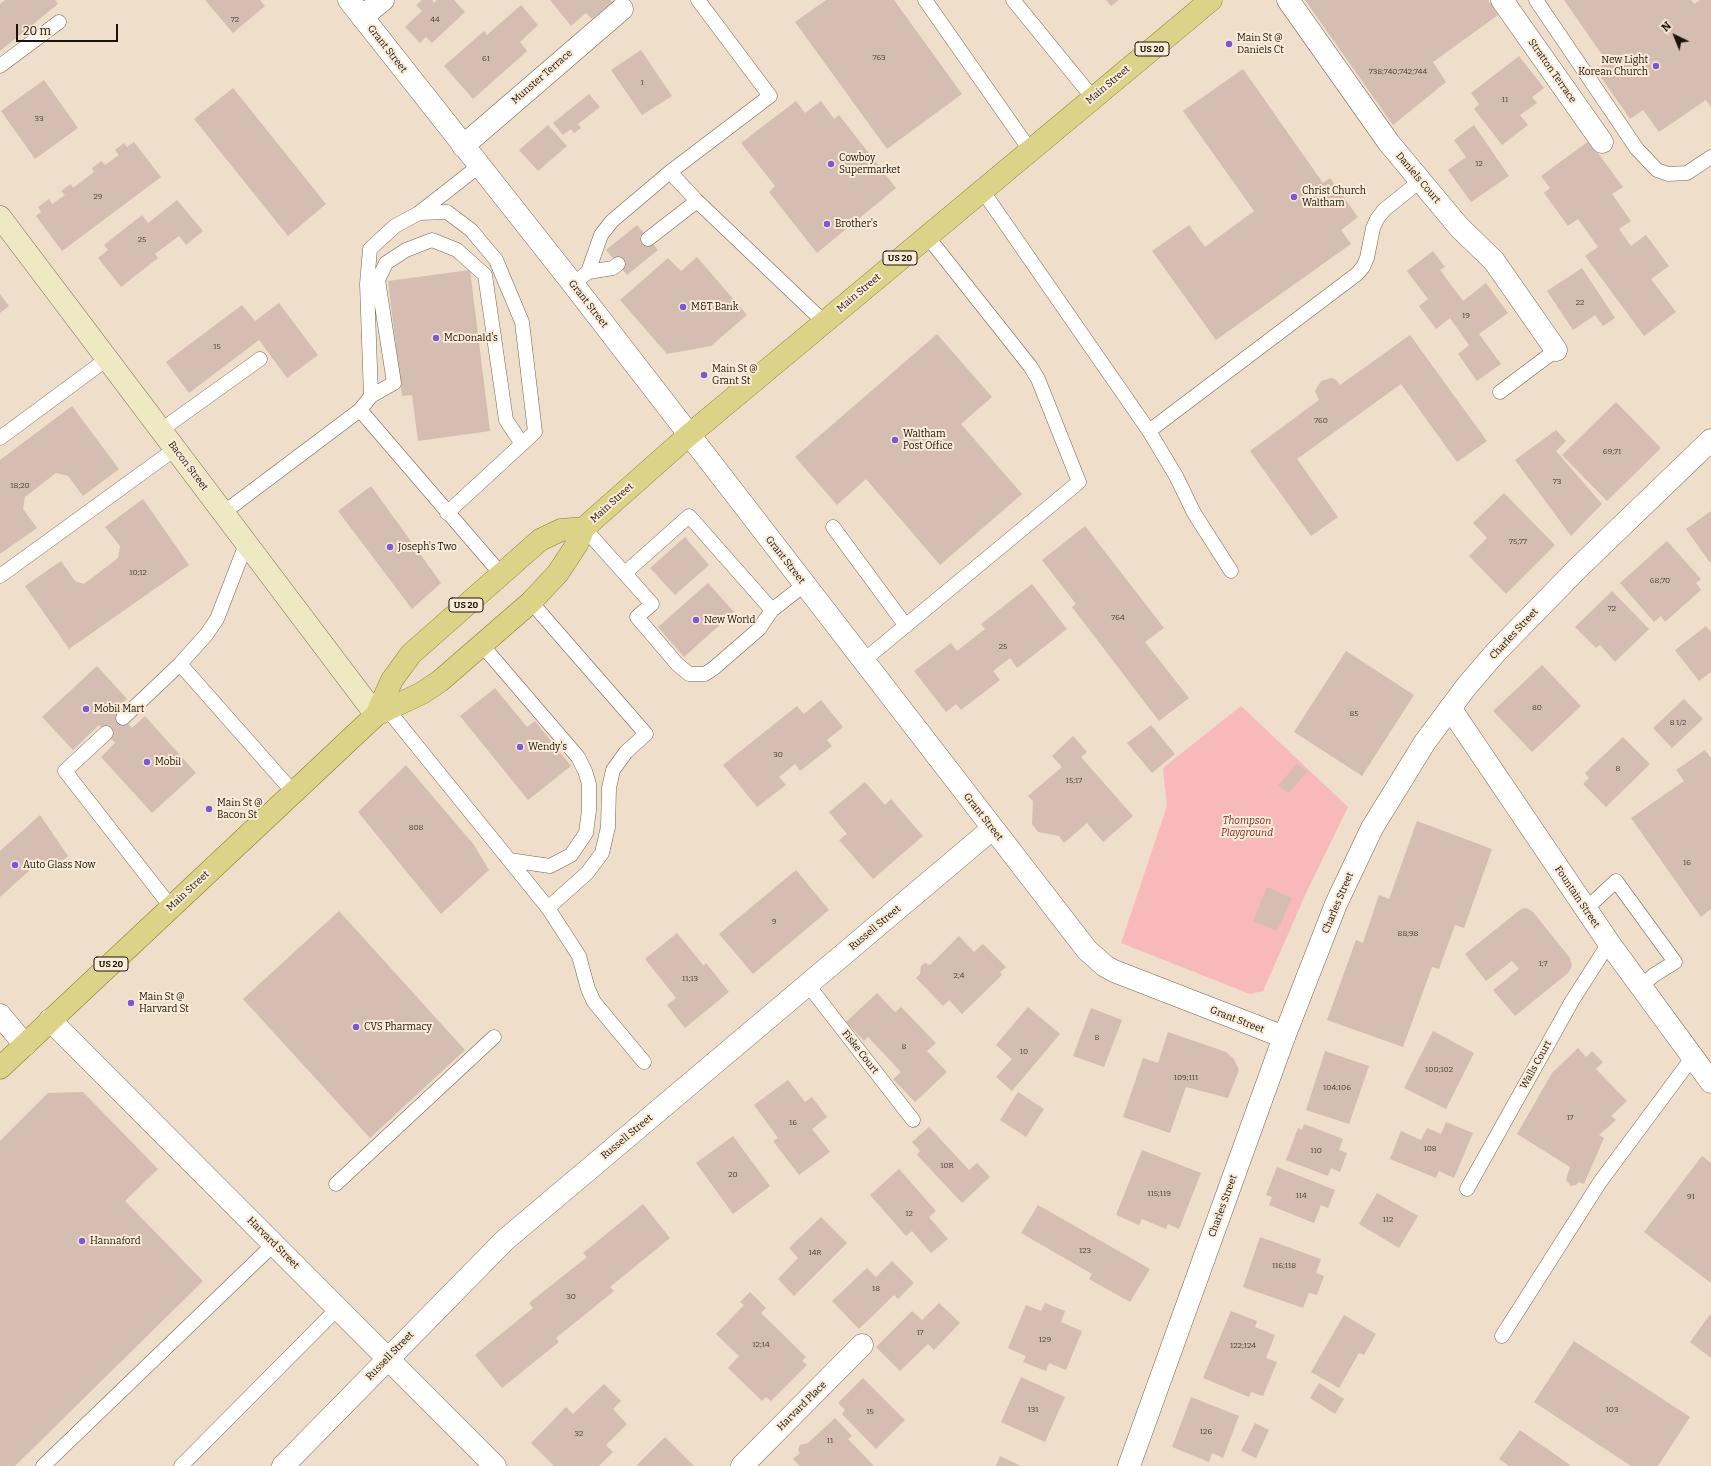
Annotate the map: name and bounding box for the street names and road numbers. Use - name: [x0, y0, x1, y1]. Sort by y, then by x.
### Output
- street label: Grant Street: [365, 23, 409, 75]
- street label: Stratton Terrace: [1525, 37, 1579, 105]
- road number: US 20: [1135, 42, 1169, 56]
- street label: Munster Terrace: [509, 47, 575, 107]
- street label: Main Street: [1084, 63, 1132, 107]
- street label: Daniels Court: [1393, 150, 1443, 206]
- road number: US 20: [883, 251, 917, 265]
- street label: Main Street: [835, 271, 883, 315]
- street label: Grant Street: [566, 278, 610, 330]
- street label: Bacon Street: [165, 439, 211, 493]
- street label: Main Street: [588, 481, 636, 525]
- street label: Grant Street: [763, 534, 807, 586]
- road number: US 20: [449, 598, 483, 612]
- street label: Charles Street: [1487, 606, 1541, 662]
- street label: Grant Street: [961, 791, 1005, 843]
- street label: Fountain Street: [1552, 864, 1602, 930]
- street label: Main Street: [164, 868, 212, 914]
- street label: Charles Street: [1320, 871, 1356, 935]
- street label: Russell Street: [847, 903, 903, 953]
- road number: US 20: [94, 957, 128, 971]
- street label: Grant Street: [1208, 1004, 1266, 1036]
- street label: Fiske Court: [839, 1028, 881, 1076]
- street label: Walls Court: [1518, 1039, 1554, 1091]
- street label: Russell Street: [599, 1112, 655, 1162]
- street label: Charles Street: [1206, 1173, 1240, 1239]
- street label: Harvard Street: [244, 1214, 302, 1272]
- street label: Russell Street: [364, 1329, 416, 1383]
- street label: Harvard Place: [775, 1379, 829, 1433]

